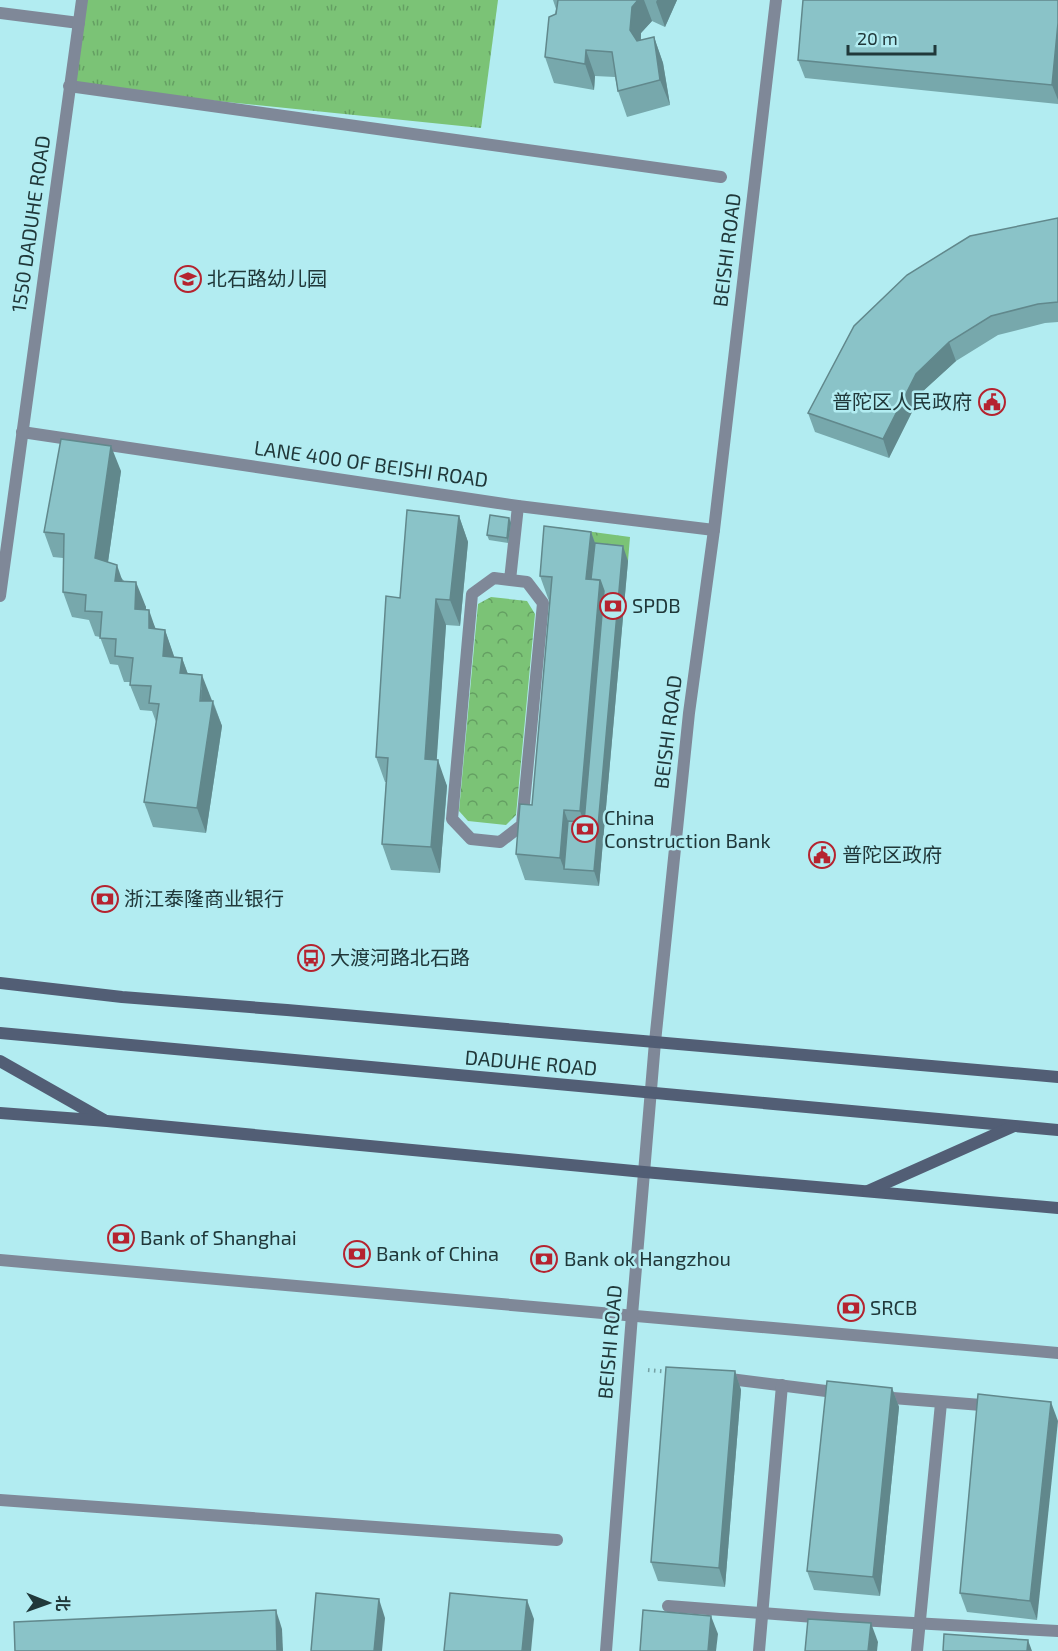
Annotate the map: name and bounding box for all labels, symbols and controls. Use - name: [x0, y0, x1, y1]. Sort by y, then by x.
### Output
- scale bar: [848, 18, 935, 56]
- text: 20 m: [857, 27, 898, 49]
- street label: 1550 DADUHE ROAD: [6, 134, 54, 314]
- street label: BEISHI ROAD: [707, 192, 745, 308]
- school or university icon: 北石路幼儿园: [173, 264, 203, 294]
- place label: 北石路幼儿园: [207, 266, 327, 290]
- public building icon: 普陀区人民政府: [977, 387, 1007, 417]
- place label: 普陀区人民政府: [832, 389, 972, 413]
- street label: LANE 400 OF BEISHI ROAD: [253, 435, 490, 491]
- bank icon: SPDB: [598, 591, 628, 621]
- place label: SPDB: [632, 593, 681, 617]
- street label: BEISHI ROAD: [648, 674, 686, 790]
- place label: China Construction Bank: [604, 805, 771, 852]
- bank icon: China Construction Bank: [570, 814, 600, 844]
- public building icon: 普陀区政府: [807, 840, 837, 870]
- place label: 普陀区政府: [842, 842, 942, 866]
- bank icon: 浙江泰隆商业银行: [90, 884, 120, 914]
- place label: 浙江泰隆商业银行: [124, 886, 284, 910]
- bus stop icon: 大渡河路北石路: [296, 943, 326, 973]
- place label: 大渡河路北石路: [330, 945, 470, 969]
- street label: DADUHE ROAD: [464, 1044, 598, 1080]
- bank icon: Bank of Shanghai: [106, 1223, 136, 1253]
- place label: Bank of Shanghai: [140, 1225, 297, 1249]
- bank icon: Bank of China: [342, 1239, 372, 1269]
- place label: Bank of China: [376, 1241, 499, 1265]
- bank icon: Bank ok Hangzhou: [529, 1244, 559, 1274]
- place label: Bank ok Hangzhou: [564, 1246, 731, 1270]
- street label: BEISHI ROAD: [592, 1284, 626, 1400]
- bank icon: SRCB: [836, 1293, 866, 1323]
- place label: SRCB: [870, 1295, 917, 1319]
- north arrow: [18, 1573, 78, 1633]
- text: 北: [54, 1595, 73, 1611]

